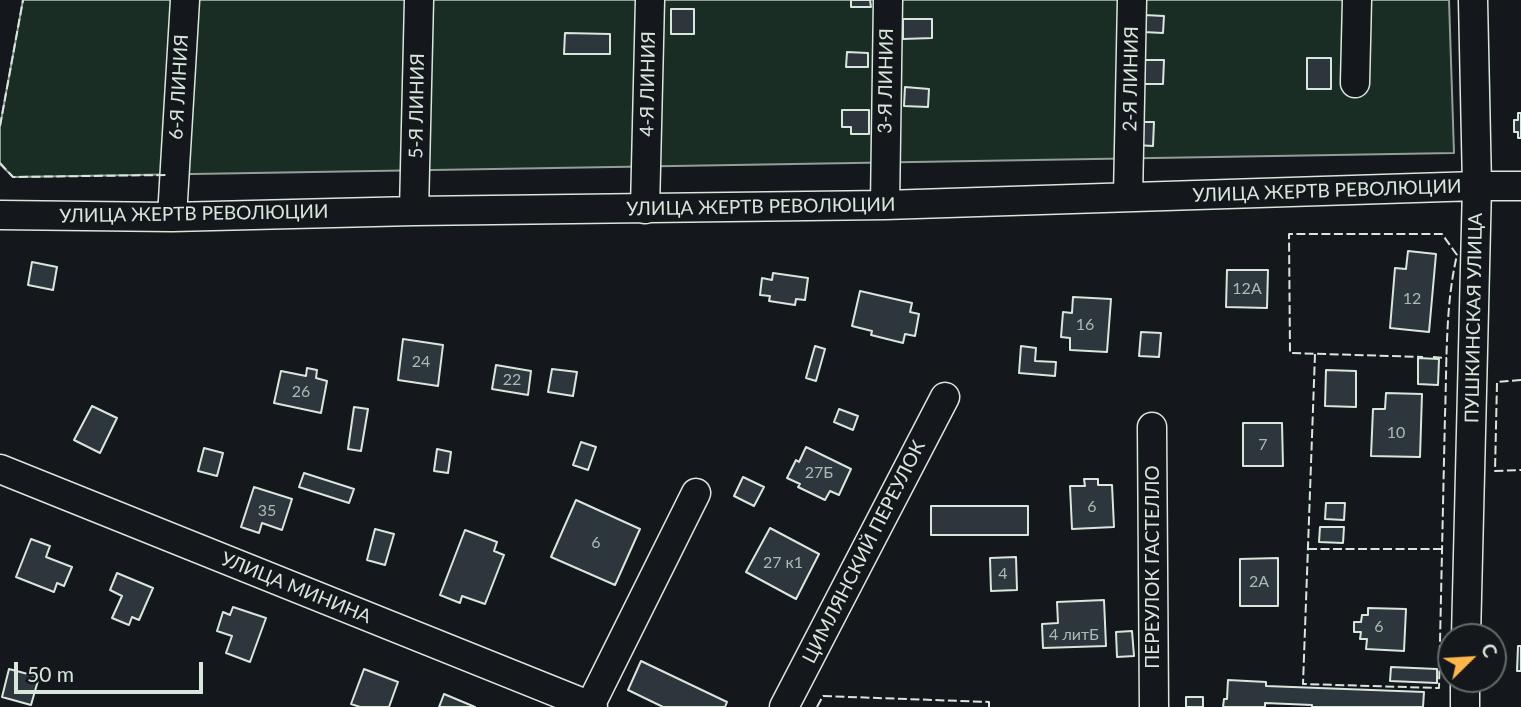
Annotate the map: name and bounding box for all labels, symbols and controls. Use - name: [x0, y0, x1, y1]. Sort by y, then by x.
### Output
- street label: 2-Я ЛИНИЯ: [1119, 26, 1143, 132]
- street label: 3-Я ЛИНИЯ: [874, 28, 898, 134]
- street label: 4-Я ЛИНИЯ: [636, 31, 660, 137]
- street label: 6-Я ЛИНИЯ: [165, 34, 193, 140]
- street label: 5-Я ЛИНИЯ: [405, 53, 429, 159]
- street label: УЛИЦА ЖЕРТВ РЕВОЛЮЦИИ: [1192, 175, 1462, 207]
- street label: УЛИЦА ЖЕРТВ РЕВОЛЮЦИИ: [626, 193, 896, 221]
- street label: УЛИЦА ЖЕРТВ РЕВОЛЮЦИИ: [59, 200, 329, 228]
- street label: ПУШКИНСКАЯ УЛИЦА: [1461, 213, 1487, 423]
- house number: 12А: [1232, 279, 1262, 299]
- house number: 12: [1403, 289, 1421, 309]
- house number: 16: [1076, 315, 1094, 335]
- house number: 24: [412, 352, 430, 372]
- house number: 22: [503, 370, 521, 390]
- house number: 26: [292, 382, 310, 402]
- house number: 10: [1387, 423, 1405, 443]
- house number: 7: [1258, 435, 1268, 455]
- street label: ЦИМЛЯНСКИЙ ПЕРЕУЛОК: [798, 437, 930, 667]
- house number: 27Б: [805, 463, 833, 483]
- street label: ПЕРЕУЛОК ГАСТЕЛЛО: [1142, 465, 1164, 669]
- house number: 6: [1087, 497, 1097, 517]
- house number: 35: [258, 501, 276, 521]
- house number: 6: [591, 533, 601, 553]
- street label: УЛИЦА МИНИНА: [218, 547, 374, 629]
- house number: 27 к1: [763, 553, 803, 573]
- house number: 4: [998, 564, 1008, 584]
- house number: 2А: [1249, 572, 1269, 592]
- house number: 6: [1374, 617, 1384, 637]
- north arrow: [1437, 623, 1507, 693]
- house number: 4 литБ: [1049, 625, 1099, 645]
- text: С: [1477, 640, 1503, 660]
- scale bar: [18, 648, 206, 692]
- text: 50 m: [27, 661, 74, 686]

